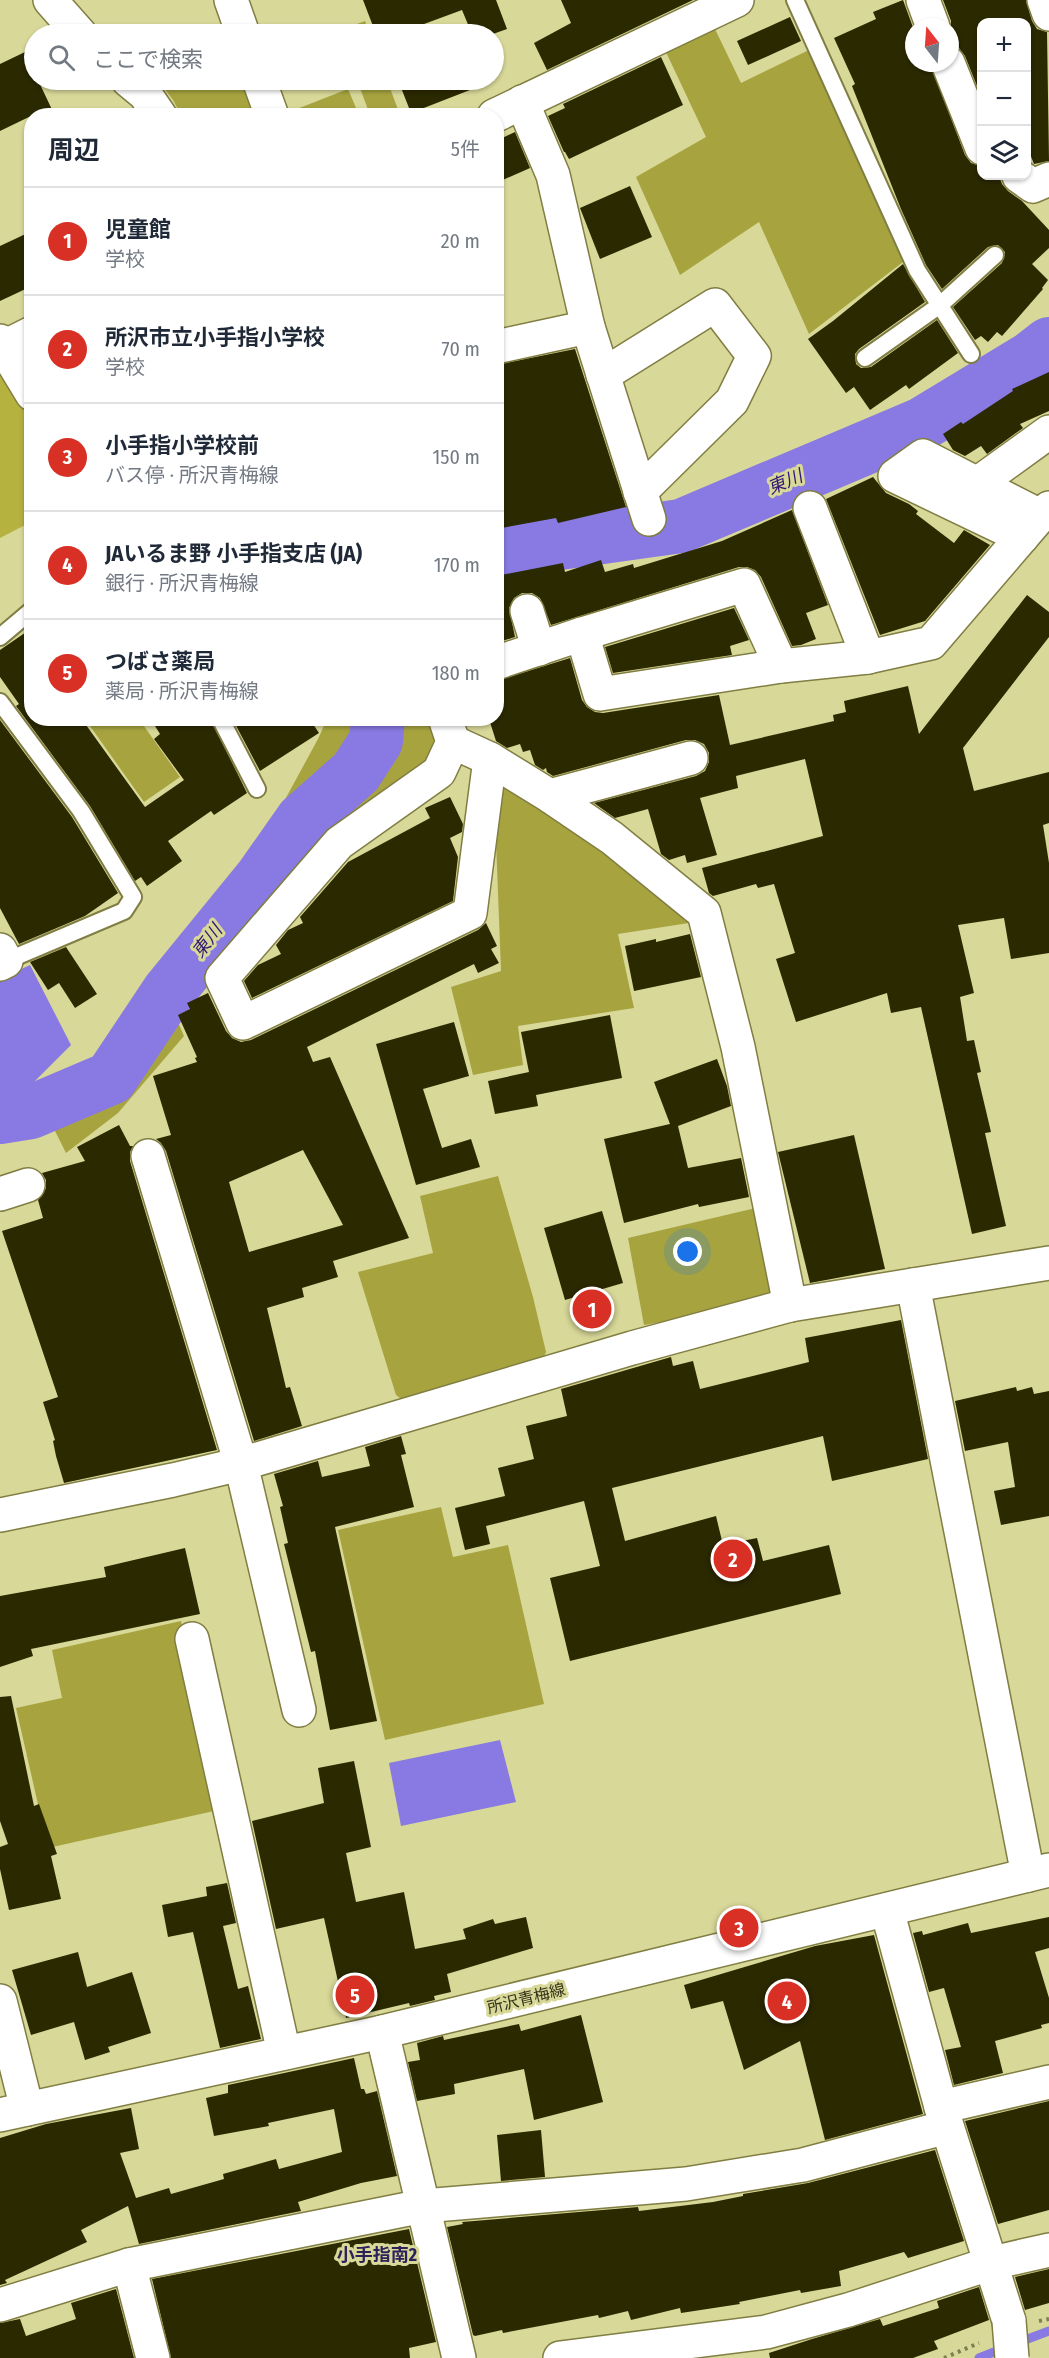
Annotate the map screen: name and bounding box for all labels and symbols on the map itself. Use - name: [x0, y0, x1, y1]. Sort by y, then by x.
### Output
- north arrow: [905, 18, 959, 72]
- water label: 東川: [764, 464, 808, 499]
- water label: 東川: [187, 918, 228, 962]
- your location: [673, 1237, 702, 1266]
- pin: 1: [572, 1286, 612, 1332]
- pin: 2: [714, 1536, 752, 1582]
- pin: 3: [720, 1906, 758, 1950]
- pin: 5: [336, 1972, 374, 2018]
- pin: 4: [768, 1978, 806, 2024]
- street label: 所沢青梅線: [485, 1980, 567, 2017]
- district label: 小手指南2: [337, 2244, 417, 2266]

